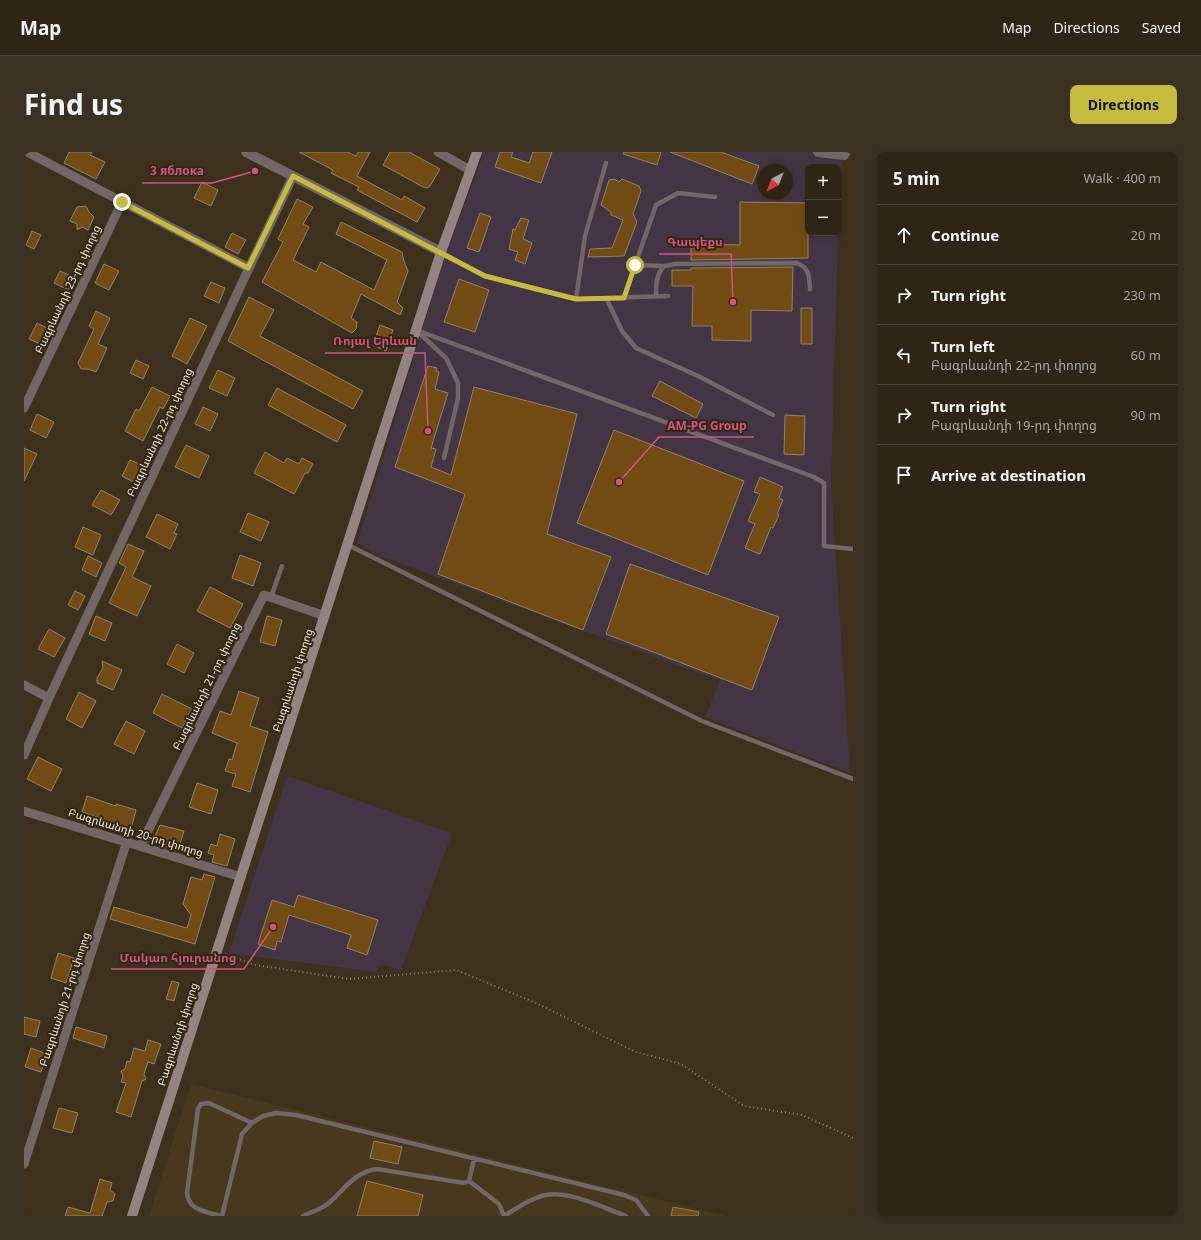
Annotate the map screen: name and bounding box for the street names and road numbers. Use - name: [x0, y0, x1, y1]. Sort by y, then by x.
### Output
- street label: Բագրևանդի 23-րդ փողոց: [31, 222, 103, 356]
- street label: Բագրևանդի 22-րդ փողոց: [123, 365, 195, 499]
- street label: Բագրևանդի 21-րդ փողոց: [168, 620, 244, 752]
- street label: Բագրևանդի փողոց: [268, 626, 316, 734]
- street label: Բագրևանդի 20-րդ փողոց: [67, 804, 205, 860]
- street label: Բագրևանդի 21-րդ փողոց: [35, 930, 93, 1068]
- street label: Բագրևանդի փողոց: [153, 980, 201, 1088]

